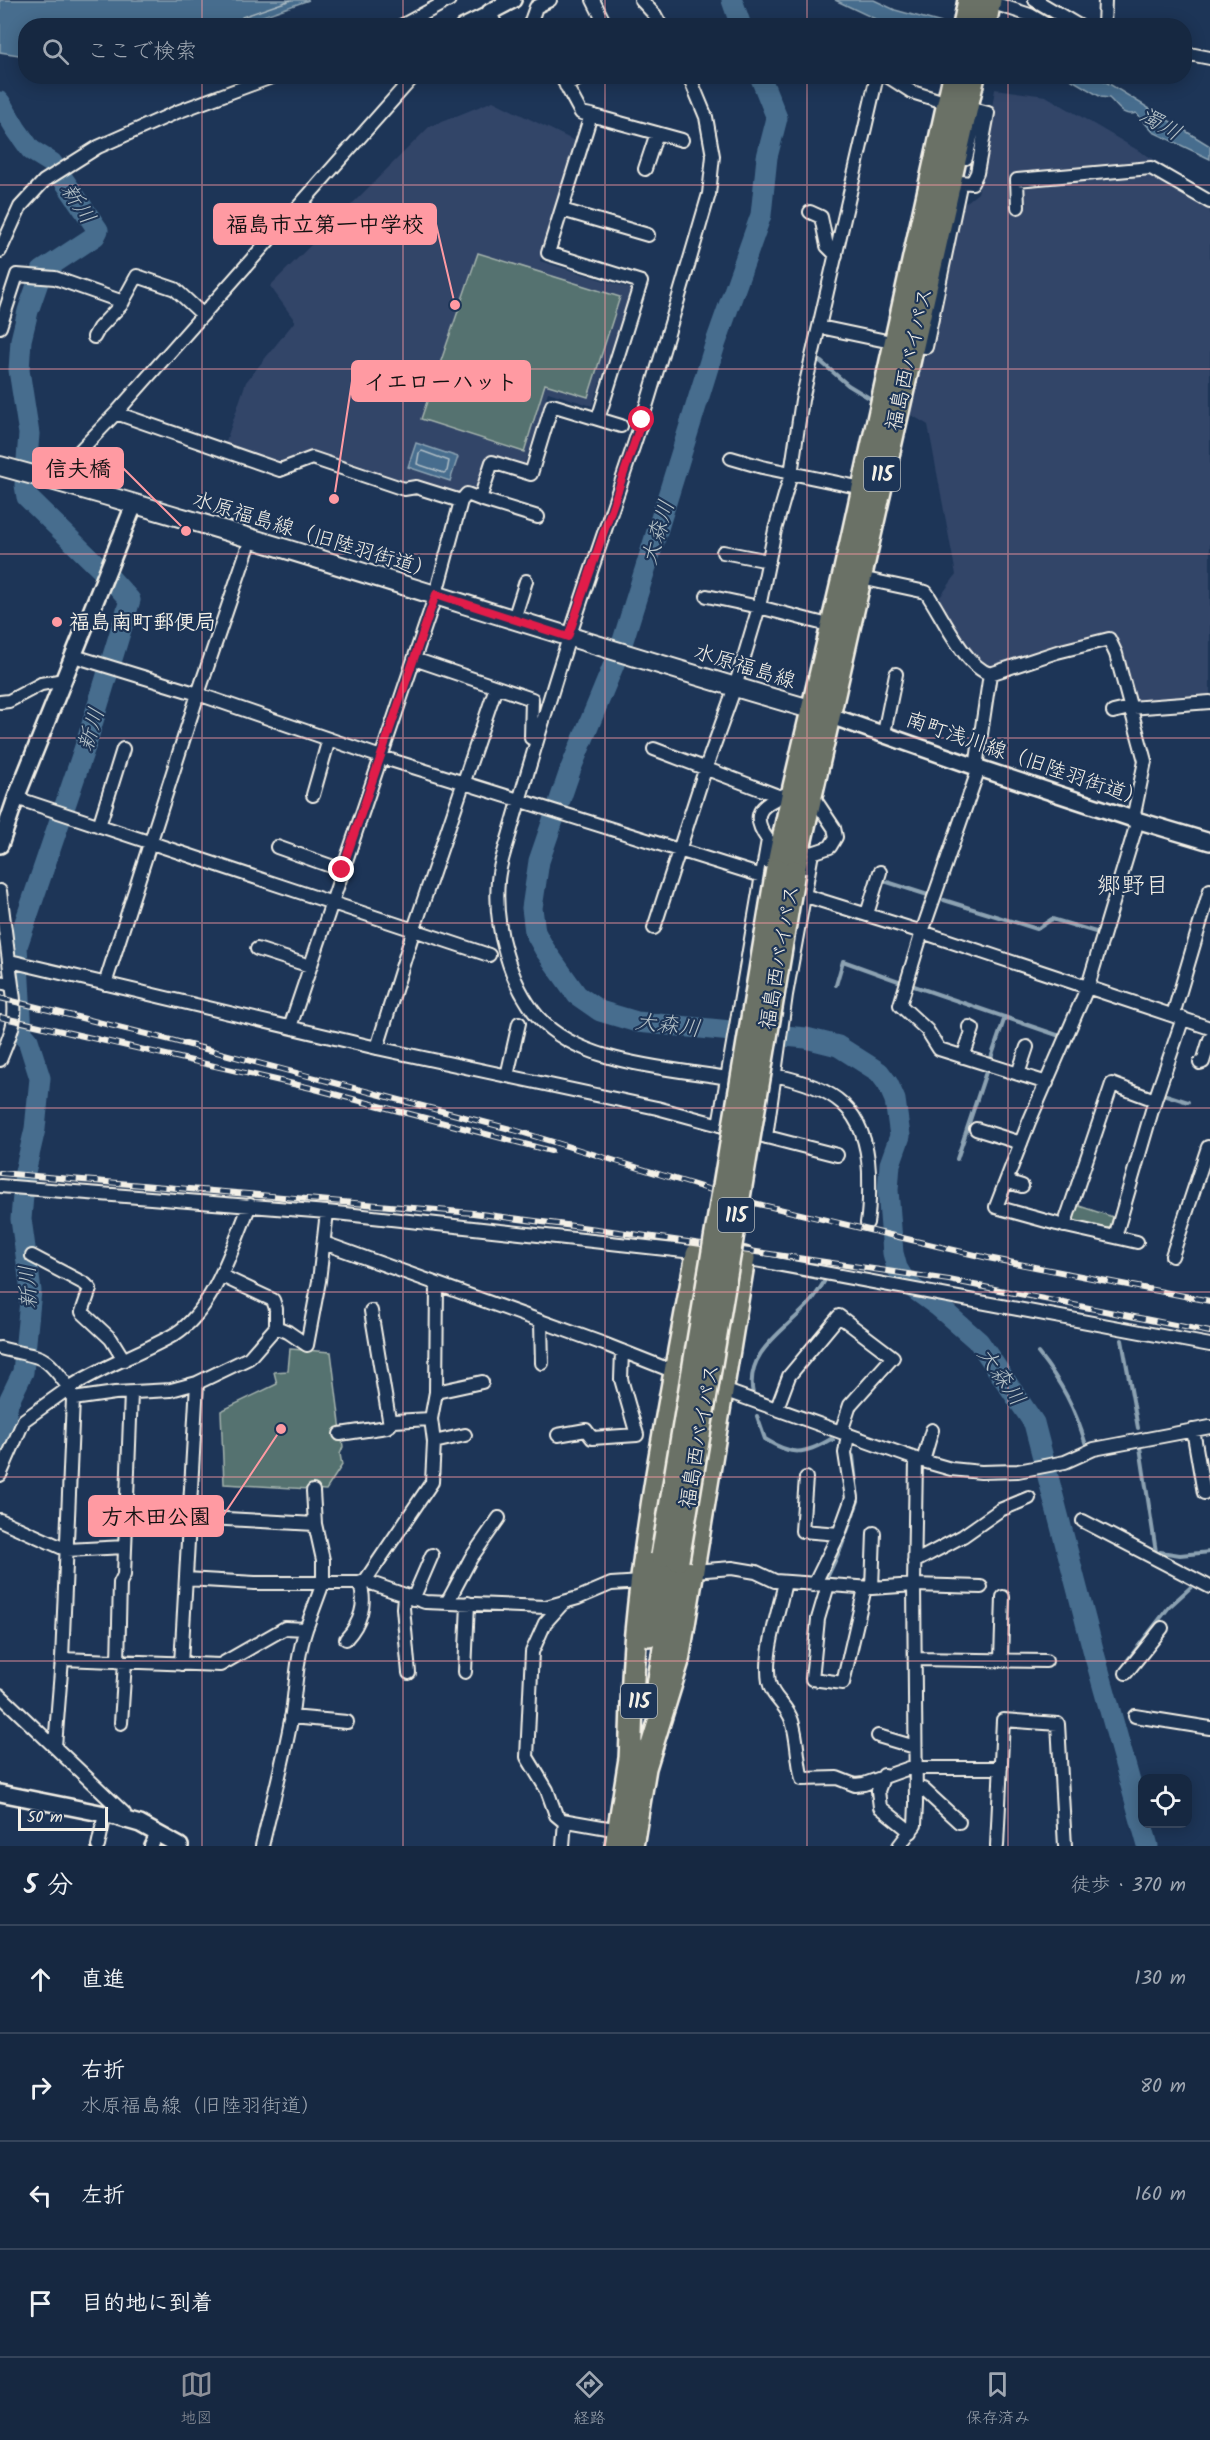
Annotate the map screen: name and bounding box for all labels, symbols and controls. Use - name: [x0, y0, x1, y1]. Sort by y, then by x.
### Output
- search box: [18, 18, 1192, 84]
- icon: search: [39, 35, 72, 68]
- text: ここで検索: [87, 35, 197, 70]
- water label: 濁川: [1132, 99, 1188, 151]
- water label: 新川: [50, 176, 104, 232]
- callout: 福島市立第一中学校: [214, 204, 436, 244]
- text: 福島市立第一中学校: [226, 209, 424, 244]
- street label: 福島西バイパス: [878, 284, 943, 434]
- callout: イエローハット: [352, 361, 530, 401]
- text: イエローハット: [364, 366, 518, 401]
- route start: [628, 406, 654, 432]
- callout: 信夫橋: [33, 448, 123, 488]
- text: 信夫橋: [45, 453, 111, 488]
- road number: 115: [864, 457, 900, 491]
- street label: 水原福島線（旧陸羽街道）: [188, 484, 439, 589]
- water label: 大森川: [633, 496, 686, 569]
- place label: 福島南町郵便局: [69, 607, 216, 640]
- marker: 福島南町郵便局: [50, 615, 64, 629]
- street label: 水原福島線: [690, 636, 800, 699]
- water label: 新川: [69, 704, 116, 756]
- street label: 南町浅川線（旧陸羽街道）: [901, 704, 1150, 817]
- route end: [328, 856, 354, 882]
- district label: 郷野目: [1097, 867, 1169, 906]
- street label: 福島西バイパス: [752, 882, 809, 1032]
- water label: 大森川: [633, 1005, 703, 1048]
- road number: 115: [718, 1198, 754, 1232]
- water label: 新川: [11, 1264, 48, 1310]
- water label: 大森川: [967, 1340, 1033, 1415]
- street label: 福島西バイパス: [672, 1361, 729, 1511]
- callout: 方木田公園: [89, 1496, 223, 1536]
- text: 方木田公園: [101, 1501, 211, 1536]
- road number: 115: [621, 1684, 657, 1718]
- map controls: [1138, 1774, 1192, 1828]
- button: locate: [1138, 1774, 1192, 1828]
- scale bar: [18, 1804, 108, 1832]
- text: 50 m: [27, 1805, 63, 1830]
- text: 5 分: [24, 1865, 73, 1907]
- text: 徒歩 · 370 m: [1071, 1870, 1186, 1902]
- icon: ahead: [24, 1963, 57, 1996]
- text: 直進: [81, 1963, 125, 1998]
- text: 130 m: [1134, 1963, 1186, 1995]
- text: 右折: [81, 2054, 125, 2089]
- icon: right: [24, 2071, 57, 2104]
- text: 80 m: [1140, 2071, 1186, 2103]
- text: 水原福島線（旧陸羽街道）: [81, 2091, 321, 2123]
- icon: left: [24, 2179, 57, 2212]
- text: 左折: [81, 2179, 125, 2214]
- text: 160 m: [1135, 2179, 1186, 2211]
- icon: arrive: [24, 2287, 57, 2320]
- text: 目的地に到着: [81, 2287, 213, 2322]
- tab: 地図: [180, 2368, 213, 2431]
- tab: 経路: [573, 2368, 606, 2431]
- tab: 保存済み: [966, 2368, 1030, 2431]

